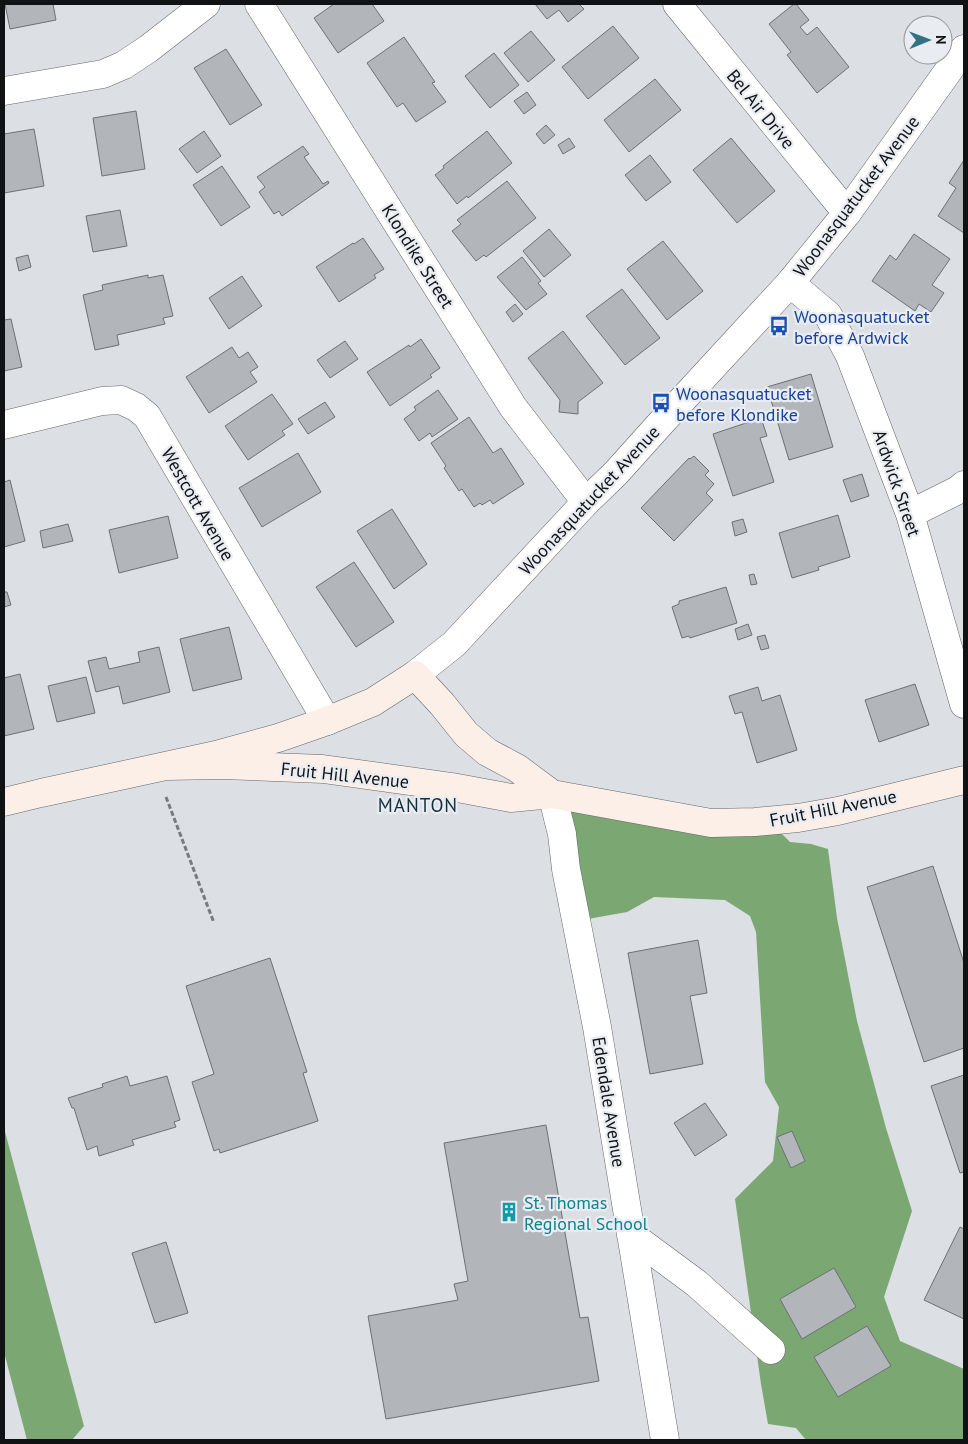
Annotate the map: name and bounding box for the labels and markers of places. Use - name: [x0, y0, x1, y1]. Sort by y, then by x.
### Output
- place label: Woonasquatucket before Ardwick: [794, 305, 930, 349]
- bus stop icon: Woonasquatucket before Ardwick: [768, 315, 790, 337]
- place label: Woonasquatucket before Klondike: [676, 382, 812, 426]
- bus stop icon: Woonasquatucket before Klondike: [650, 392, 672, 414]
- place label: St. Thomas Regional School: [524, 1191, 649, 1235]
- building icon: St. Thomas Regional School: [498, 1201, 520, 1223]

